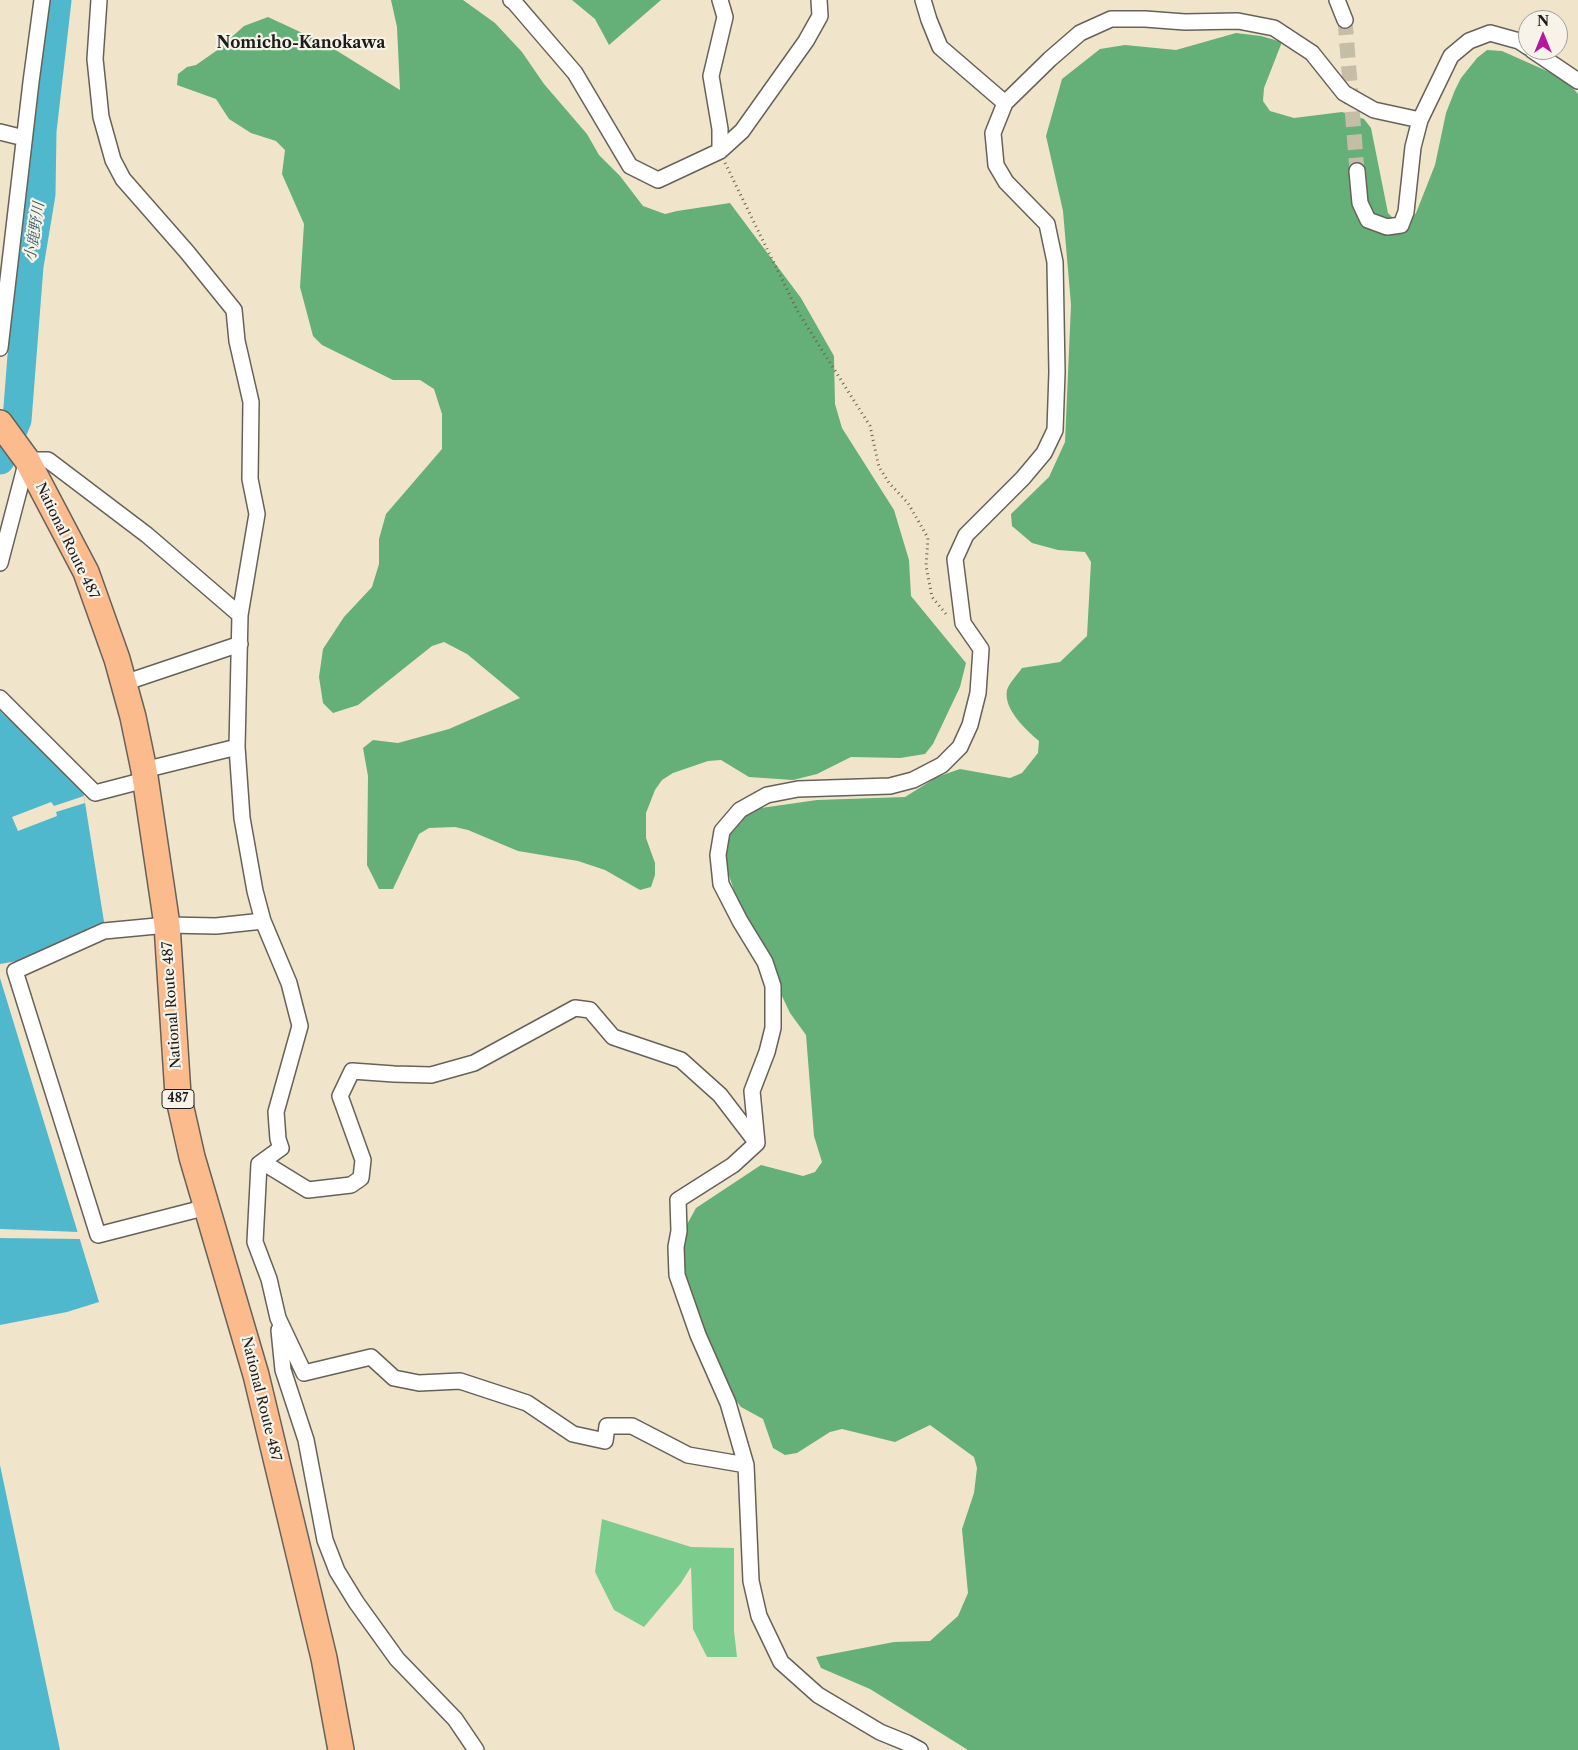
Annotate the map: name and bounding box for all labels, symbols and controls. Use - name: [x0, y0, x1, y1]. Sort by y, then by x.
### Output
- north arrow: [1518, 10, 1568, 60]
- text: N: [1537, 12, 1549, 30]
- district label: Nomicho-Kanokawa: [217, 33, 385, 53]
- water label: 小鹿野川: [21, 201, 49, 263]
- street label: National Route 487: [31, 480, 103, 602]
- street label: National Route 487: [159, 941, 185, 1069]
- road number: 487: [162, 1090, 194, 1108]
- street label: National Route 487: [237, 1335, 285, 1463]

